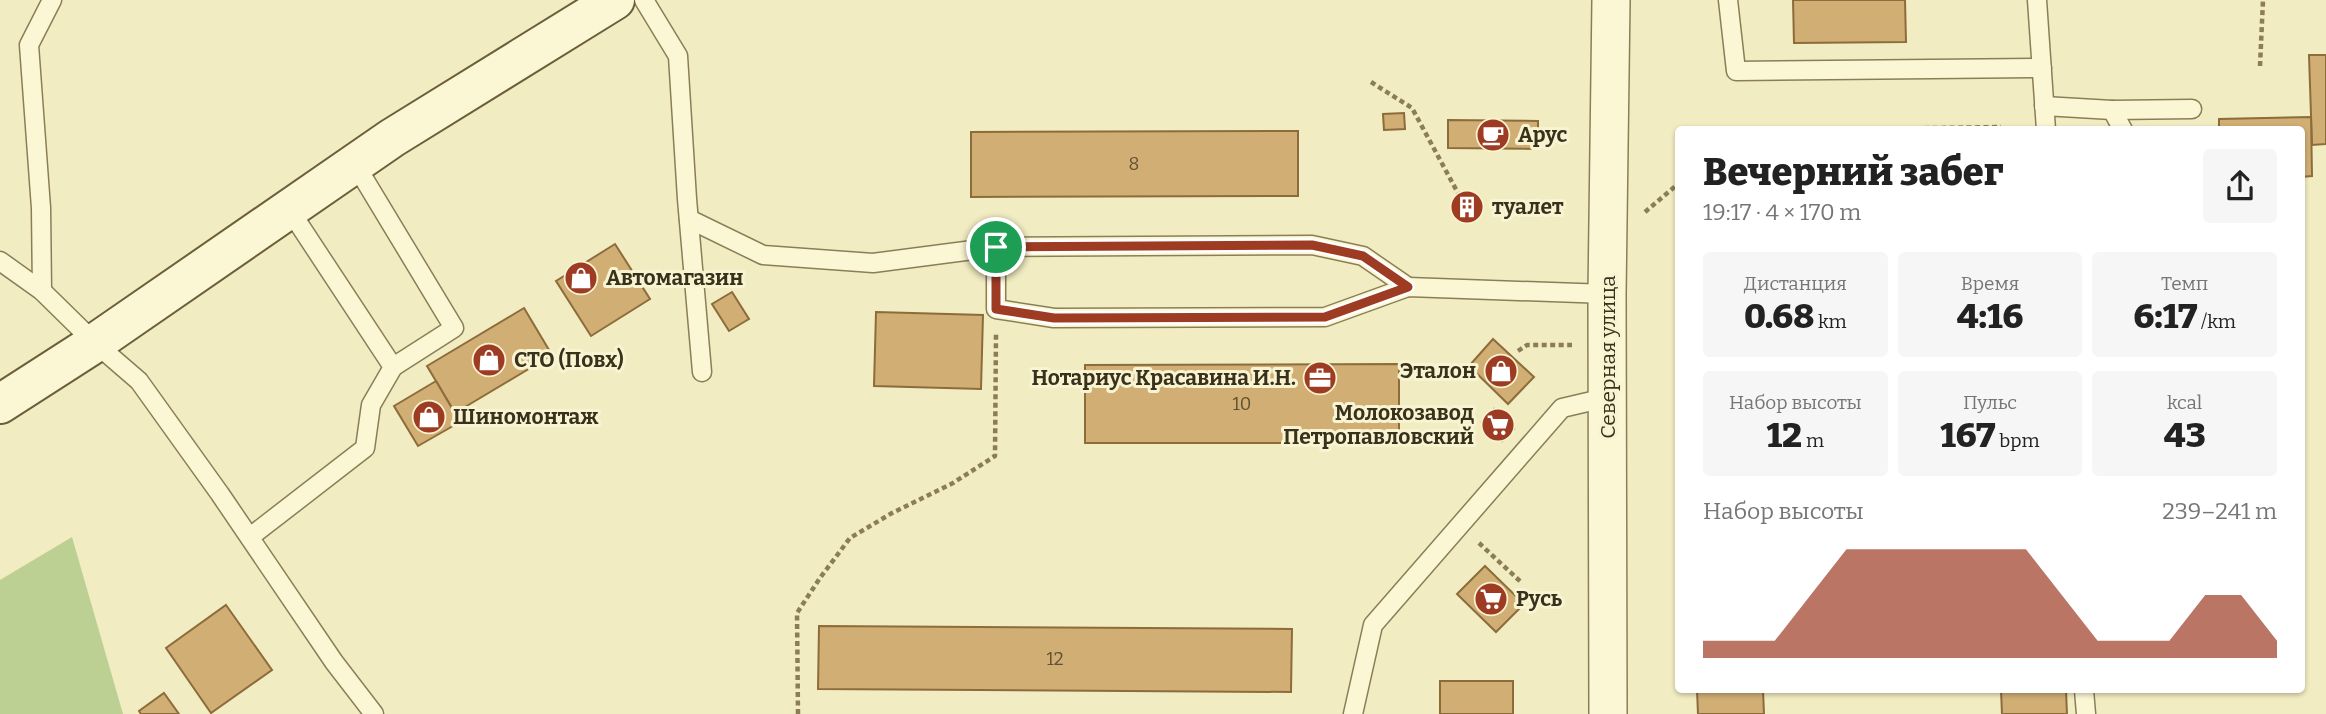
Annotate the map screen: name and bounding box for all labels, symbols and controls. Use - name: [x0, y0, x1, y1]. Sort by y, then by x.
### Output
- cafe icon: Арус: [1474, 116, 1512, 154]
- place label: Арус: [1518, 122, 1568, 148]
- text: Вечерний забег: [1703, 149, 2004, 195]
- button: share: [2203, 149, 2277, 223]
- house number: 8: [1129, 153, 1139, 175]
- building icon: туалет: [1448, 188, 1486, 226]
- place label: туалет: [1492, 194, 1564, 220]
- text: 19:17 · 4 × 170 m: [1703, 198, 1861, 226]
- pin: [966, 217, 1026, 277]
- icon: arrive: [977, 228, 1015, 266]
- shop icon: Автомагазин: [562, 259, 600, 297]
- place label: Автомагазин: [606, 265, 743, 291]
- text: Дистанция: [1744, 272, 1847, 295]
- text: Время: [1961, 272, 2019, 295]
- text: Темп: [2161, 272, 2208, 295]
- street label: Северная улица: [1595, 275, 1621, 439]
- text: 0.68: [1744, 295, 1814, 337]
- text: 4:16: [1957, 295, 2023, 337]
- text: 6:17: [2133, 295, 2197, 337]
- text: km: [1814, 310, 1847, 333]
- text: /km: [2197, 310, 2236, 333]
- shop icon: СТО (Повх): [470, 341, 508, 379]
- place label: СТО (Повх): [514, 347, 624, 373]
- shop icon: Эталон: [1482, 352, 1520, 390]
- place label: Эталон: [1400, 358, 1476, 384]
- office icon: Нотариус Красавина И.Н.: [1301, 359, 1339, 397]
- place label: Нотариус Красавина И.Н.: [1031, 365, 1296, 391]
- text: Набор высоты: [1729, 391, 1862, 414]
- text: Пульс: [1963, 391, 2017, 414]
- text: kcal: [2167, 391, 2202, 414]
- house number: 10: [1233, 393, 1251, 415]
- shop icon: Шиномонтаж: [410, 398, 448, 436]
- place label: Молокозавод Петропавловский: [1283, 400, 1474, 450]
- place label: Шиномонтаж: [453, 404, 599, 430]
- supermarket icon: Молокозавод Петропавловский: [1479, 406, 1517, 444]
- text: 12: [1767, 414, 1802, 456]
- text: 167: [1940, 414, 1995, 456]
- text: 43: [2164, 414, 2206, 456]
- text: m: [1802, 429, 1824, 452]
- text: bpm: [1995, 429, 2040, 452]
- text: Набор высоты: [1703, 497, 1864, 525]
- text: 239–241 m: [2162, 497, 2277, 525]
- supermarket icon: Русь: [1472, 580, 1510, 618]
- place label: Русь: [1516, 586, 1563, 612]
- house number: 12: [1046, 648, 1064, 670]

